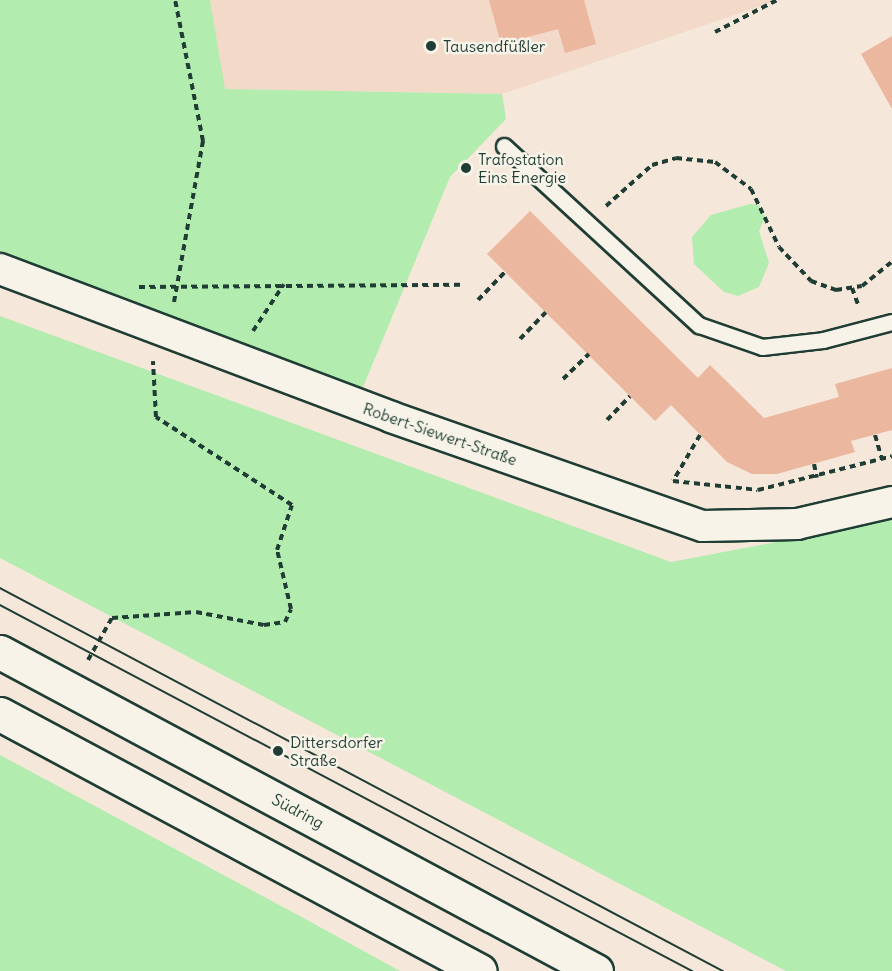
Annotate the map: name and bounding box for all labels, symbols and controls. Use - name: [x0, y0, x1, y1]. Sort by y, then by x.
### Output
- place label: Tausendfüßler: [443, 36, 545, 56]
- marker: Tausendfüßler: [424, 39, 438, 53]
- place label: Trafostation Eins Energie: [478, 149, 566, 187]
- marker: Trafostation Eins Energie: [459, 161, 473, 175]
- street label: Robert-Siewert-Straße: [360, 399, 520, 469]
- place label: Dittersdorfer Straße: [290, 732, 383, 770]
- marker: Dittersdorfer Straße: [271, 744, 285, 758]
- street label: Südring: [269, 789, 327, 833]

